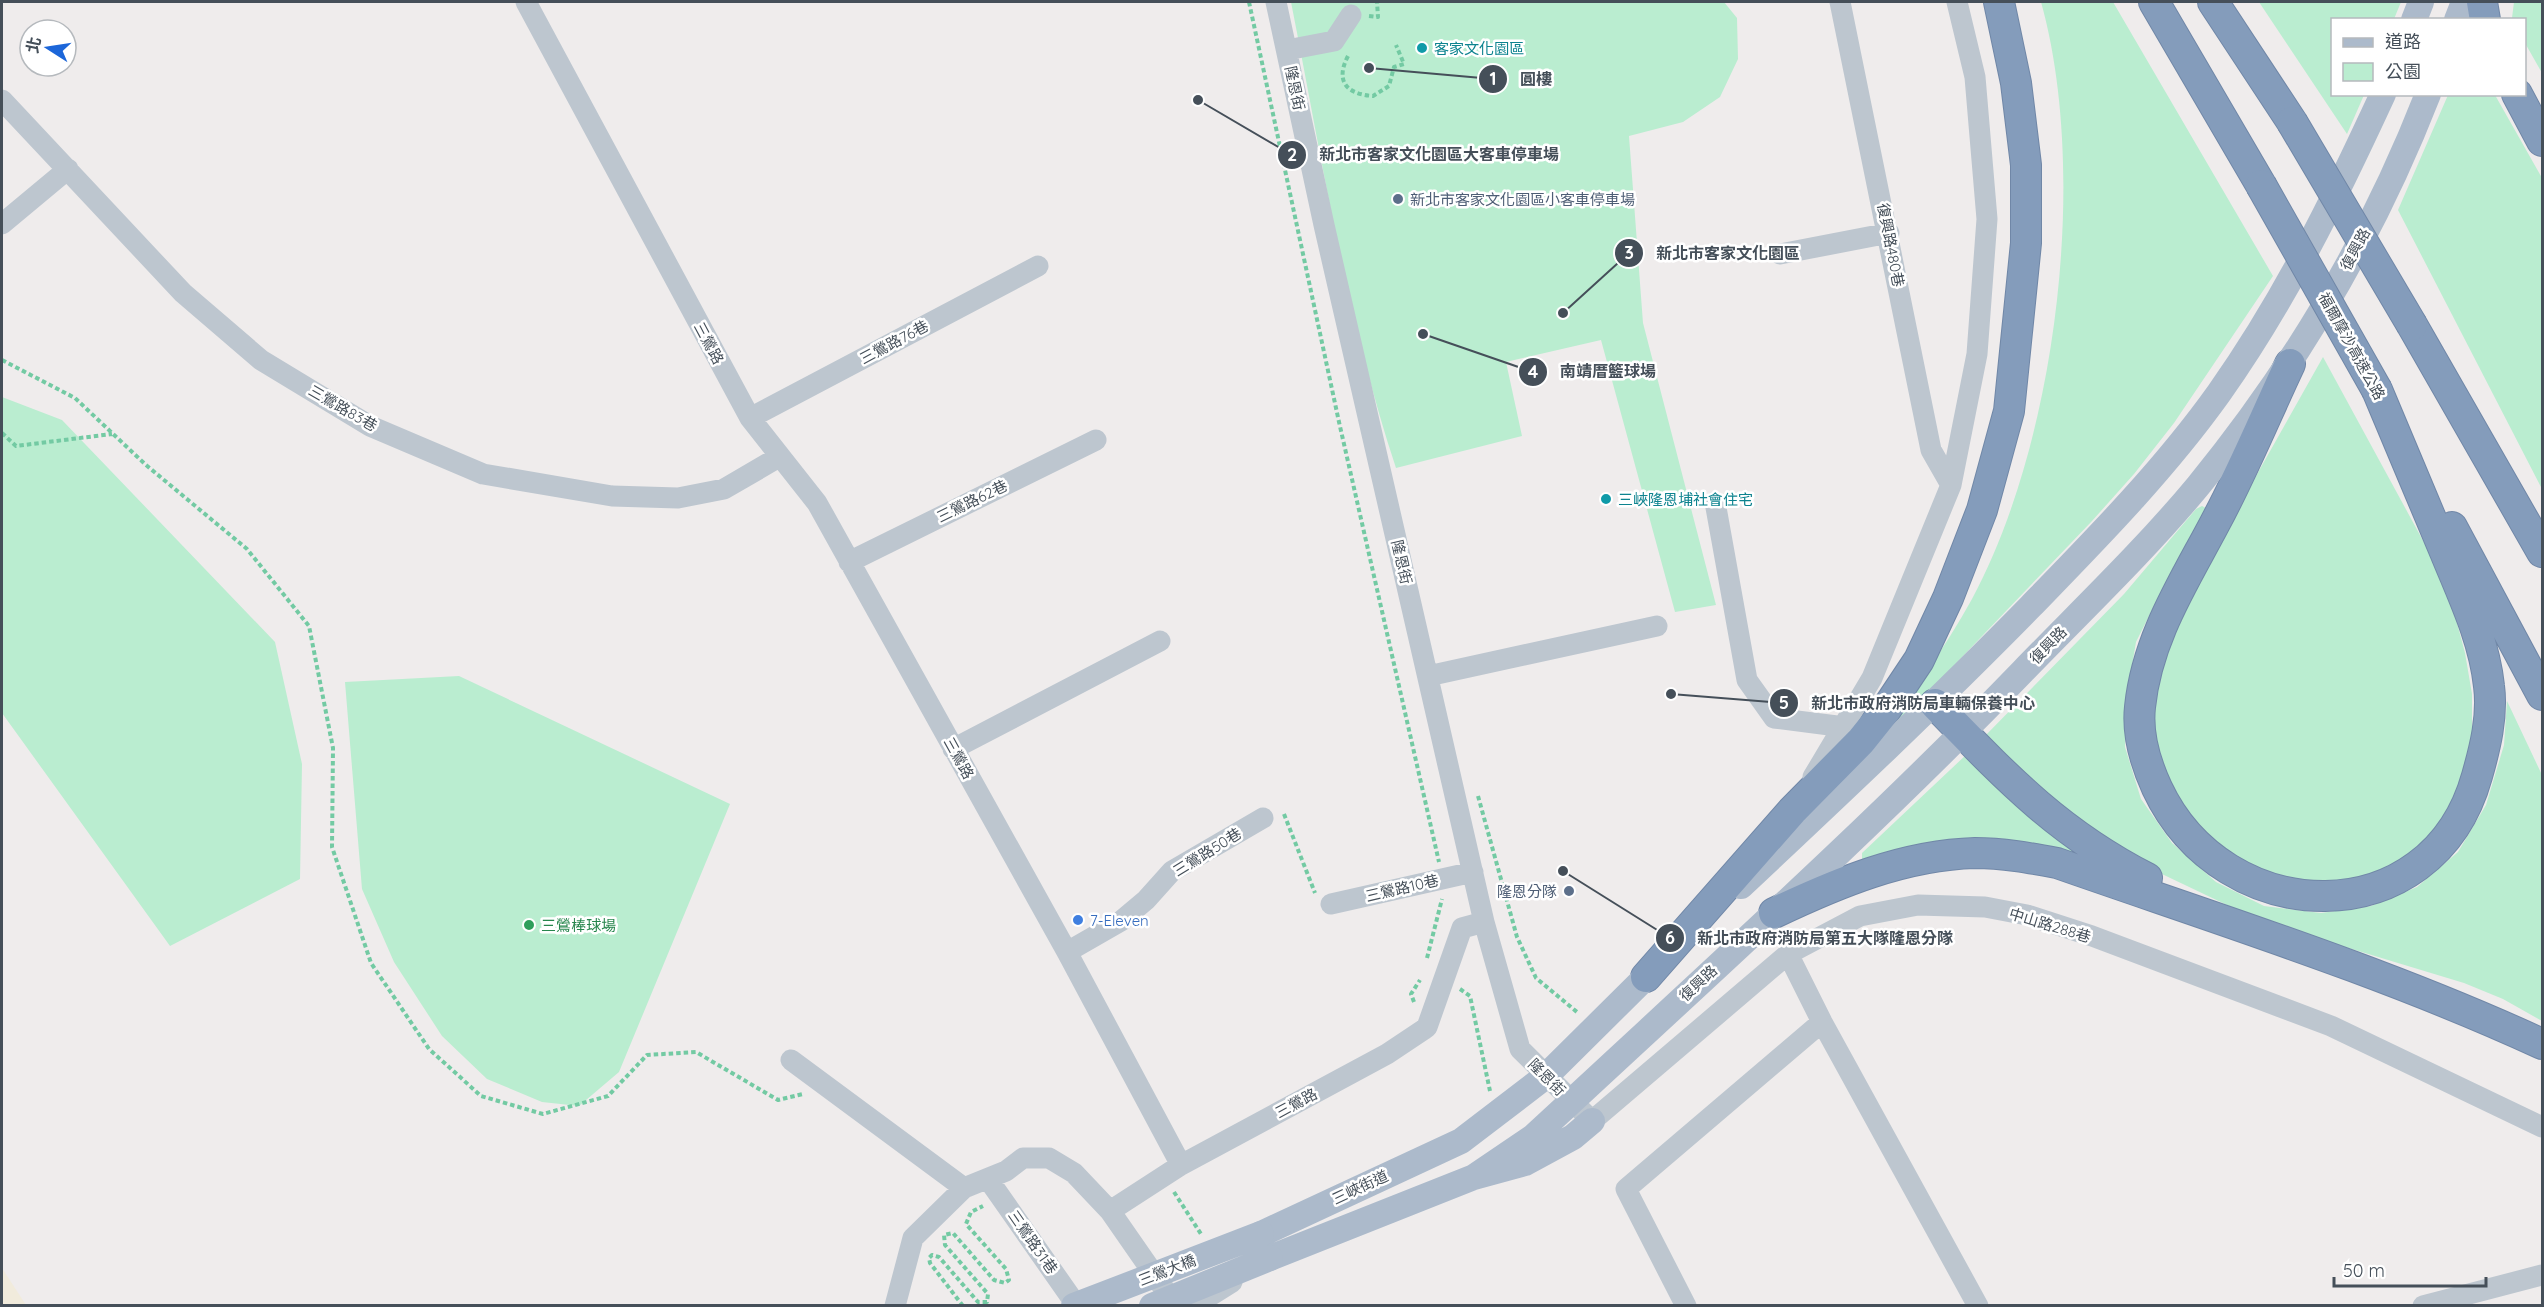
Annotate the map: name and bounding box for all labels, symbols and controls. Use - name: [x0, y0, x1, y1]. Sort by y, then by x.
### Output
- north arrow: [18, 18, 78, 78]
- legend: [2331, 18, 2526, 96]
- text: 道路: [2385, 30, 2421, 53]
- text: 北: [22, 35, 45, 55]
- place label: 客家文化園區: [1434, 39, 1524, 58]
- marker: 客家文化園區: [1415, 41, 1429, 55]
- text: 公園: [2385, 60, 2421, 83]
- callout: 圓樓: [1478, 62, 1564, 96]
- street label: 隆恩街: [1281, 64, 1309, 112]
- text: 1: [1489, 67, 1497, 90]
- text: 圓樓: [1520, 69, 1552, 89]
- callout: 新北市客家文化園區大客車停車場: [1277, 138, 1571, 172]
- text: 2: [1287, 143, 1297, 166]
- text: 新北市客家文化園區大客車停車場: [1319, 144, 1559, 164]
- place label: 新北市客家文化園區小客車停車場: [1410, 190, 1635, 209]
- marker: 新北市客家文化園區小客車停車場: [1391, 192, 1405, 206]
- street label: 復興路480巷: [1874, 201, 1908, 289]
- street label: 復興路: [2336, 225, 2374, 273]
- callout: 新北市客家文化園區: [1614, 236, 1812, 270]
- text: 3: [1624, 241, 1634, 264]
- text: 新北市客家文化園區: [1656, 243, 1800, 263]
- street label: 福爾摩沙高速公路: [2315, 289, 2389, 403]
- street label: 三鶯路76巷: [856, 316, 932, 368]
- street label: 三鶯路: [690, 319, 728, 367]
- callout: 南靖厝籃球場: [1518, 355, 1668, 389]
- text: 4: [1528, 360, 1539, 383]
- text: 南靖厝籃球場: [1560, 361, 1656, 381]
- street label: 三鶯路83巷: [305, 381, 381, 435]
- street label: 三鶯路62巷: [934, 476, 1010, 526]
- place label: 三峽隆恩埔社會住宅: [1618, 490, 1753, 509]
- marker: 三峽隆恩埔社會住宅: [1599, 492, 1613, 506]
- street label: 隆恩街: [1388, 538, 1416, 586]
- street label: 復興路: [2026, 622, 2070, 668]
- callout: 新北市政府消防局車輛保養中心: [1769, 686, 2047, 720]
- text: 5: [1779, 691, 1789, 714]
- text: 新北市政府消防局車輛保養中心: [1811, 693, 2035, 713]
- street label: 三鶯路: [940, 734, 978, 782]
- street label: 三鶯路50巷: [1169, 824, 1245, 880]
- street label: 三鶯路10巷: [1364, 870, 1440, 906]
- place label: 隆恩分隊: [1497, 882, 1557, 901]
- marker: 隆恩分隊: [1562, 884, 1576, 898]
- street label: 中山路288巷: [2007, 904, 2093, 946]
- place label: 7-Eleven: [1090, 911, 1149, 930]
- marker: 7-Eleven: [1071, 913, 1085, 927]
- place label: 三鶯棒球場: [541, 916, 616, 935]
- marker: 三鶯棒球場: [522, 918, 536, 932]
- callout: 新北市政府消防局第五大隊隆恩分隊: [1655, 921, 1965, 955]
- text: 6: [1665, 926, 1675, 949]
- text: 新北市政府消防局第五大隊隆恩分隊: [1697, 928, 1953, 948]
- street label: 復興路: [1675, 961, 1721, 1005]
- street label: 隆恩街: [1524, 1054, 1570, 1100]
- street label: 三鶯路: [1272, 1084, 1320, 1122]
- street label: 三峽街道: [1329, 1166, 1391, 1208]
- street label: 三鶯路31巷: [1004, 1206, 1062, 1278]
- street label: 三鶯大橋: [1136, 1250, 1198, 1290]
- scale bar: [2334, 1250, 2486, 1288]
- text: 50 m: [2343, 1259, 2385, 1282]

